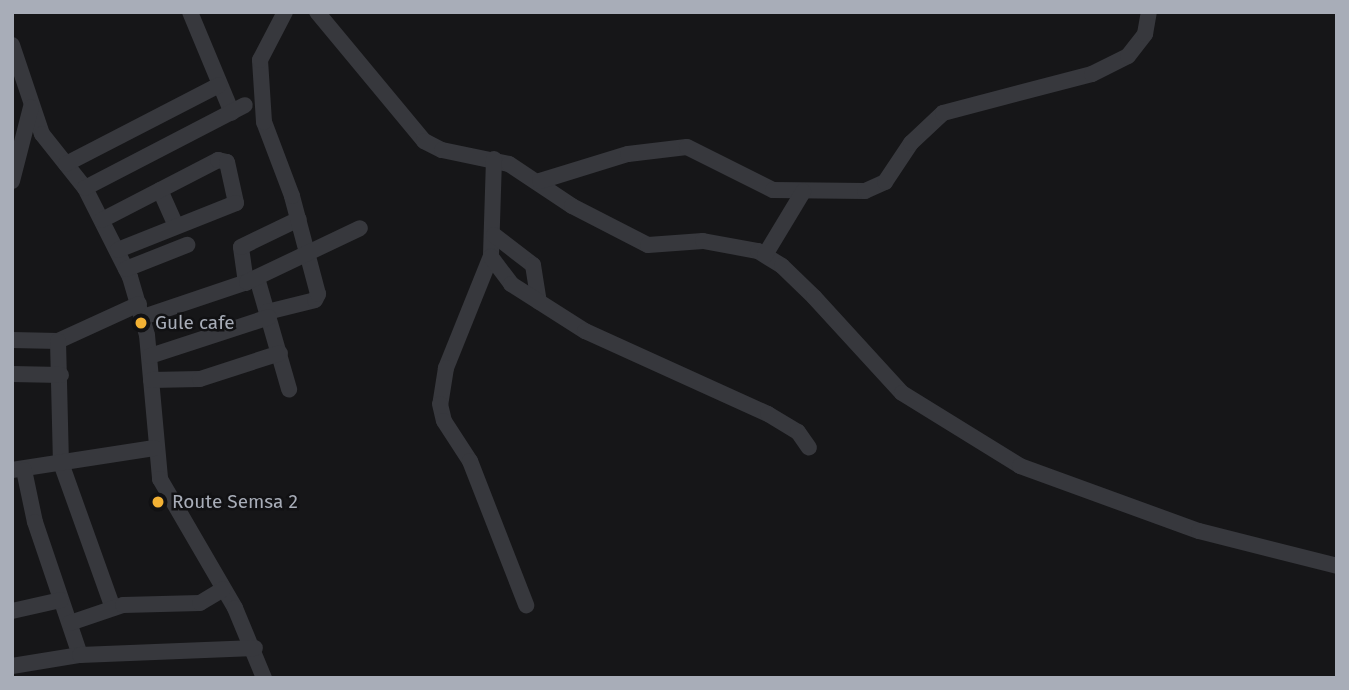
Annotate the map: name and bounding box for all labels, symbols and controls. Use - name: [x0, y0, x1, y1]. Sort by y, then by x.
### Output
- place label: Gule cafe: [155, 312, 235, 334]
- marker: Gule cafe: [133, 315, 149, 331]
- place label: Route Semsa 2: [172, 491, 298, 513]
- marker: Route Semsa 2: [150, 494, 166, 510]

